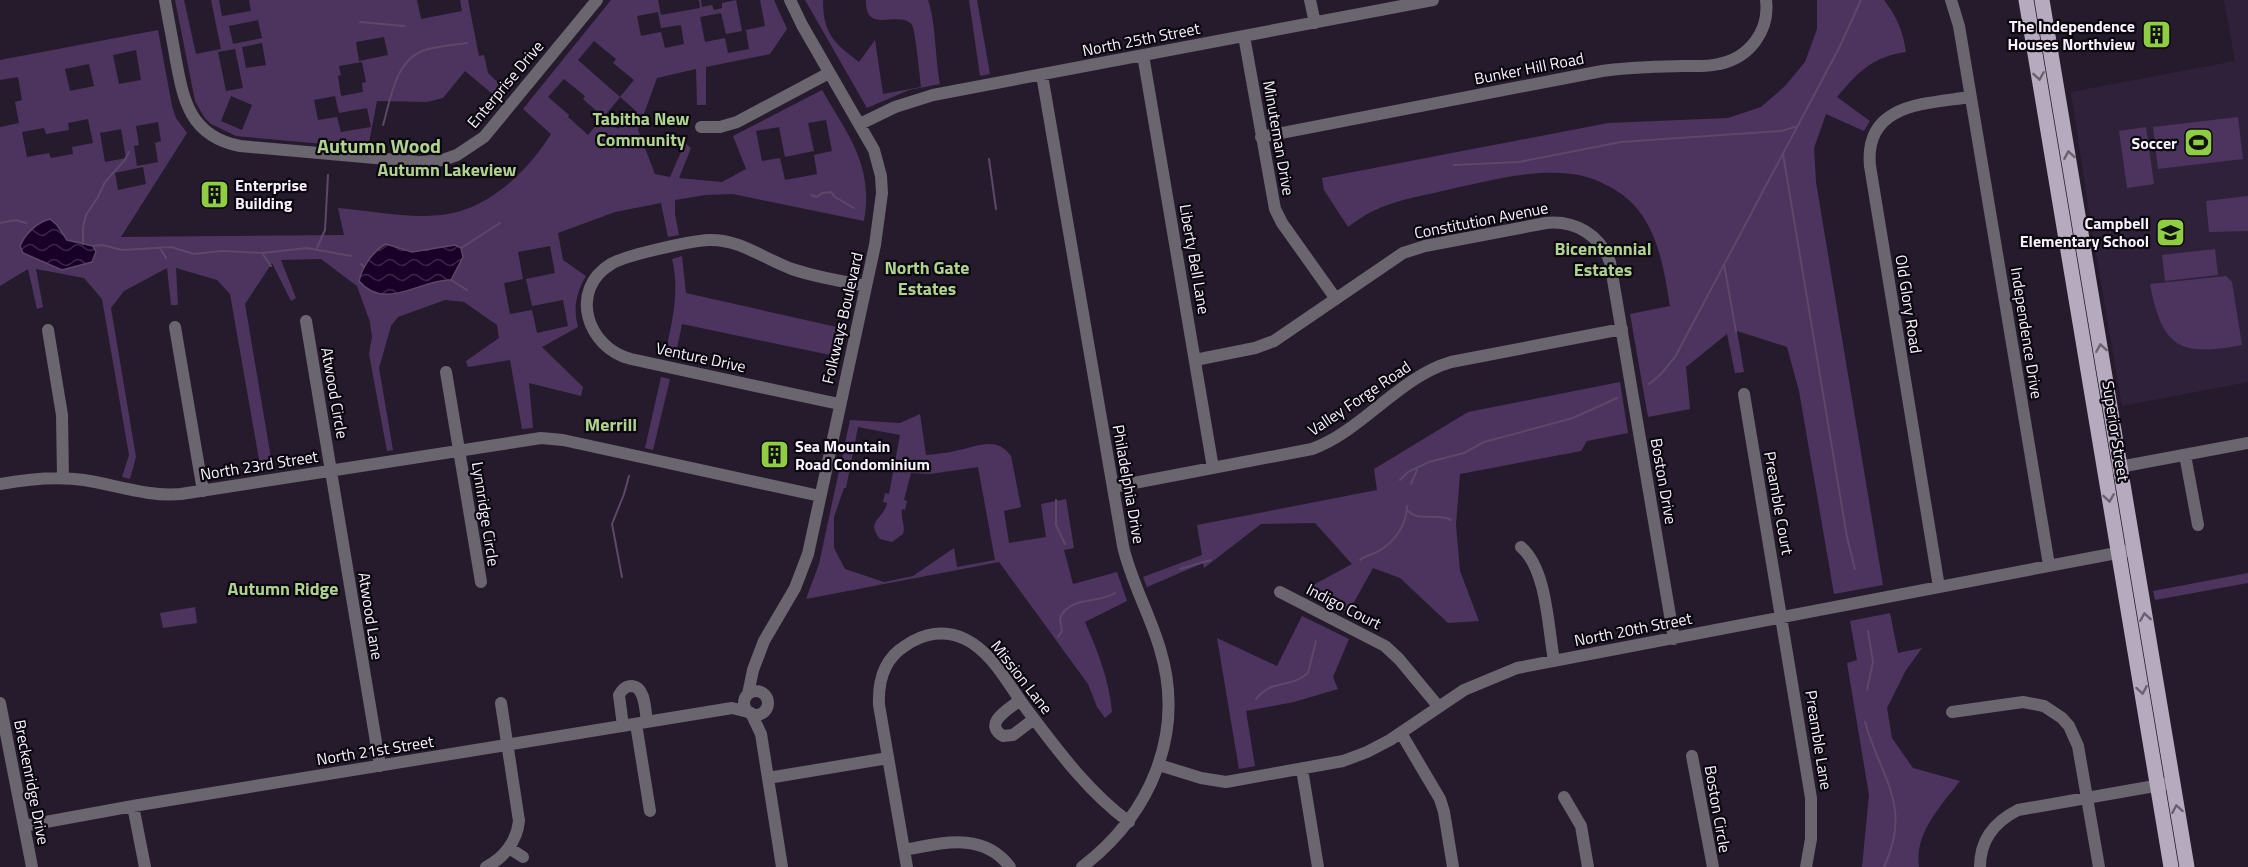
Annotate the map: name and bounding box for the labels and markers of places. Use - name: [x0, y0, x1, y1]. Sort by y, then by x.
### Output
- place label: The Independence Houses Northview: [2007, 14, 2135, 56]
- building icon: The Independence Houses Northview: [2140, 19, 2172, 51]
- sports icon: Soccer: [2182, 127, 2214, 159]
- place label: Soccer: [2132, 131, 2177, 155]
- place label: Enterprise Building: [235, 173, 307, 215]
- building icon: Enterprise Building: [198, 178, 230, 210]
- place label: Campbell Elementary School: [2020, 211, 2149, 253]
- school or university icon: Campbell Elementary School: [2154, 216, 2186, 248]
- place label: Sea Mountain Road Condominium: [795, 434, 930, 476]
- building icon: Sea Mountain Road Condominium: [758, 439, 790, 471]

